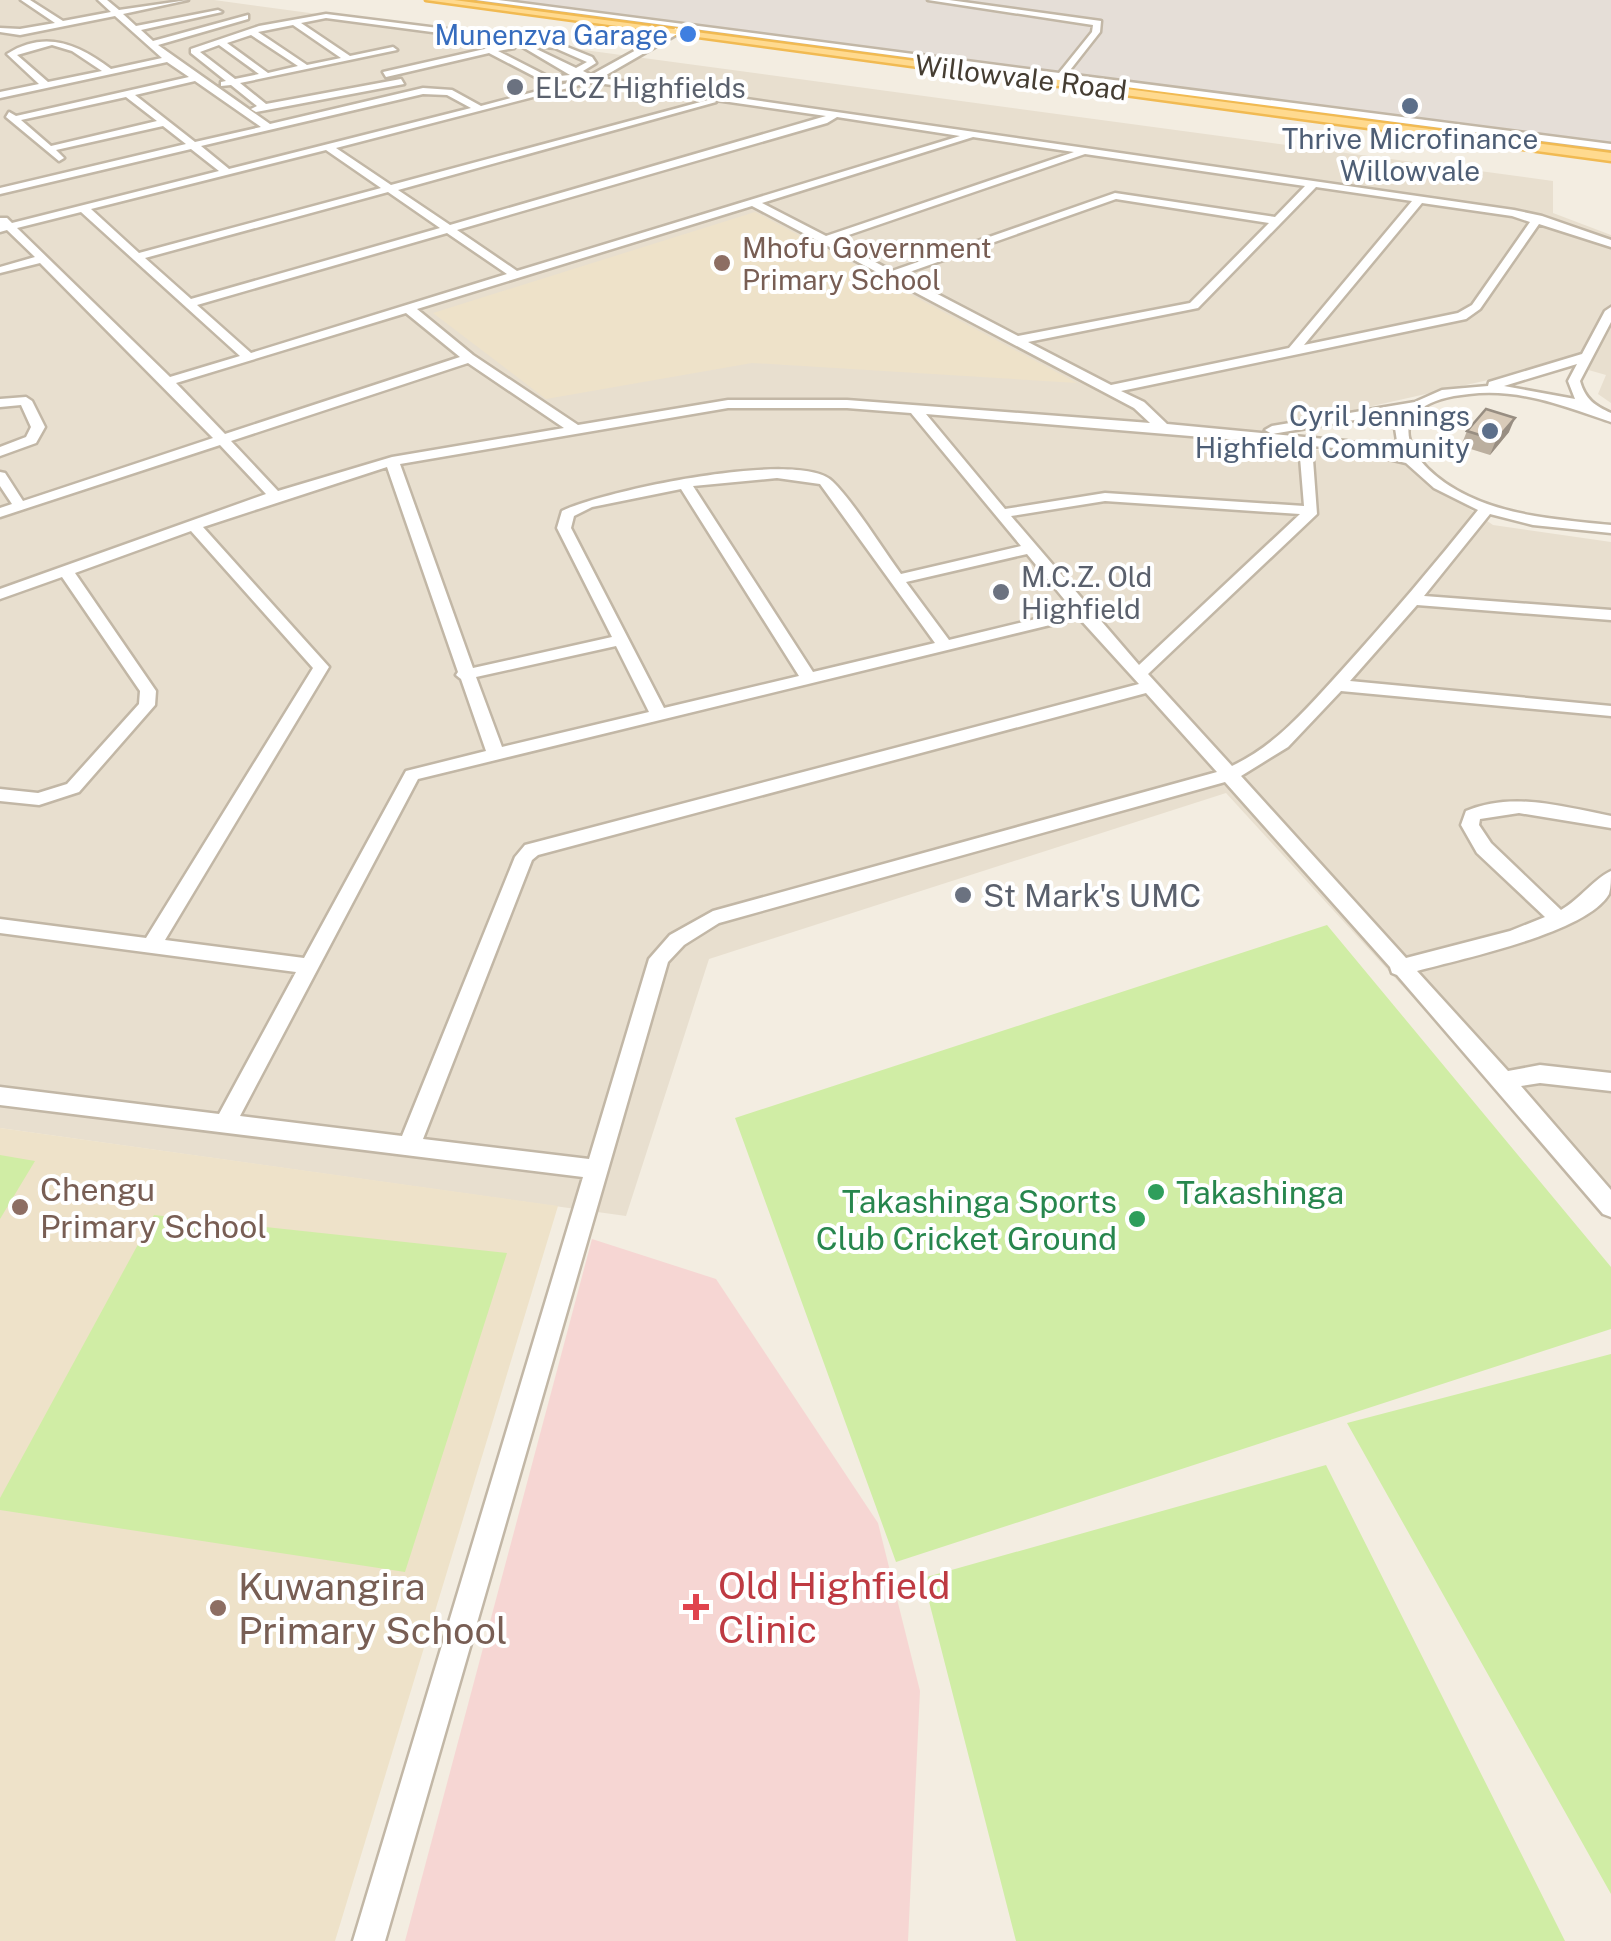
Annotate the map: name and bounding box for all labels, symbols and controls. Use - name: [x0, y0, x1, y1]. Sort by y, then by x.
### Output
- place label: Munenzva Garage: [435, 18, 668, 51]
- marker: Munenzva Garage: [677, 23, 699, 45]
- street label: Willowvale Road: [913, 48, 1129, 106]
- place label: ELCZ Highfields: [535, 71, 746, 104]
- marker: ELCZ Highfields: [504, 76, 526, 98]
- marker: Thrive Microfinance Willowvale: [1399, 95, 1421, 117]
- place label: Thrive Microfinance Willowvale: [1282, 122, 1538, 187]
- place label: Mhofu Government Primary School: [742, 231, 992, 296]
- marker: Mhofu Government Primary School: [711, 252, 733, 274]
- place label: Cyril Jennings Highfield Community: [1195, 399, 1470, 464]
- marker: Cyril Jennings Highfield Community: [1479, 420, 1501, 442]
- place label: M.C.Z. Old Highfield: [1021, 560, 1152, 625]
- marker: M.C.Z. Old Highfield: [990, 581, 1012, 603]
- place label: St Mark's UMC: [983, 877, 1201, 914]
- marker: St Mark's UMC: [952, 884, 974, 906]
- place label: Chengu Primary School: [40, 1171, 267, 1245]
- place label: Takashinga: [1176, 1174, 1344, 1211]
- marker: Takashinga: [1145, 1181, 1167, 1203]
- place label: Takashinga Sports Club Cricket Ground: [816, 1183, 1117, 1257]
- marker: Chengu Primary School: [9, 1196, 31, 1218]
- marker: Takashinga Sports Club Cricket Ground: [1126, 1208, 1148, 1230]
- place label: Old Highfield Clinic: [718, 1563, 951, 1652]
- place label: Kuwangira Primary School: [238, 1564, 508, 1653]
- marker: Old Highfield Clinic: [683, 1594, 709, 1620]
- marker: Kuwangira Primary School: [207, 1597, 229, 1619]

